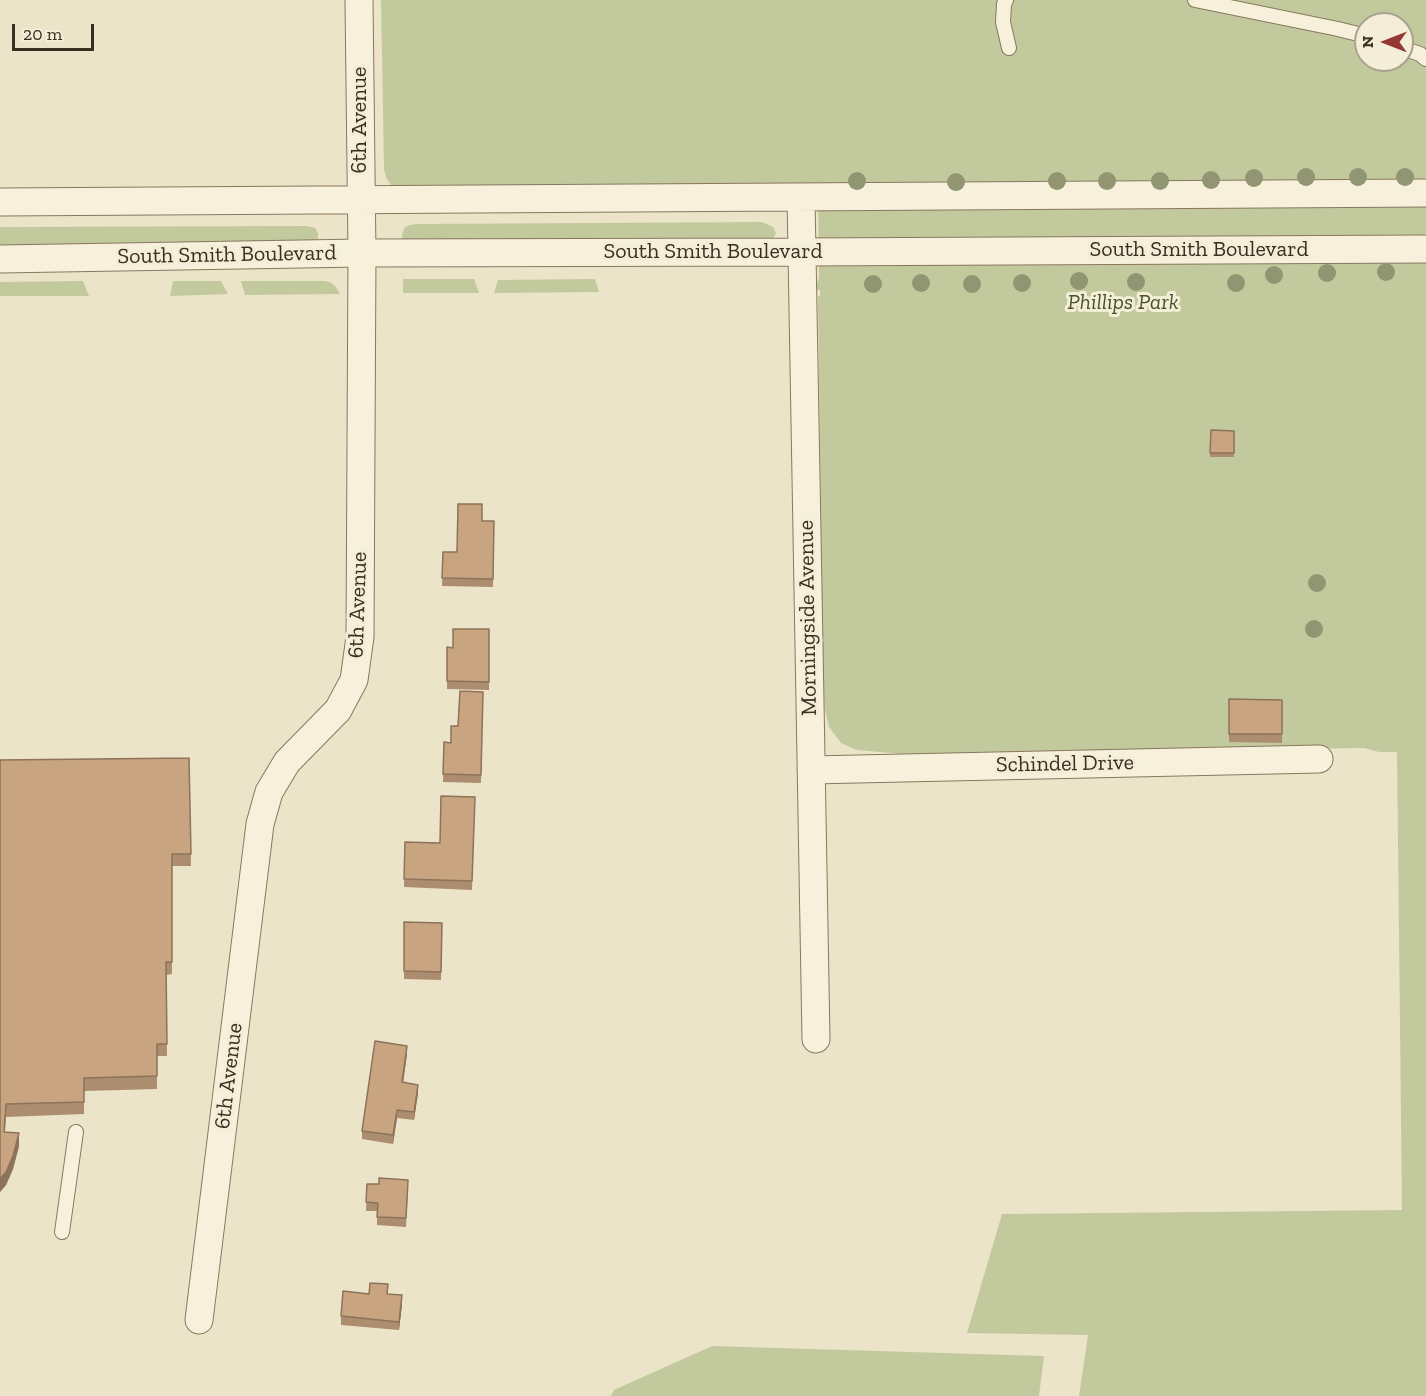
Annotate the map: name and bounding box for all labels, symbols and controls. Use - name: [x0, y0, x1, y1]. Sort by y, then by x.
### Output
- scale bar: [15, 12, 98, 50]
- north arrow: [1354, 12, 1414, 72]
- text: 20 m: [23, 23, 62, 45]
- text: N: [1358, 36, 1377, 48]
- street label: 6th Avenue: [347, 67, 373, 173]
- street label: South Smith Boulevard: [1089, 237, 1309, 263]
- street label: South Smith Boulevard: [603, 239, 823, 265]
- street label: South Smith Boulevard: [117, 240, 337, 270]
- park label: Phillips Park: [1067, 290, 1179, 316]
- street label: Morningside Avenue: [793, 520, 823, 716]
- street label: 6th Avenue: [343, 551, 373, 659]
- street label: Schindel Drive: [996, 750, 1134, 778]
- street label: 6th Avenue: [209, 1021, 249, 1131]

